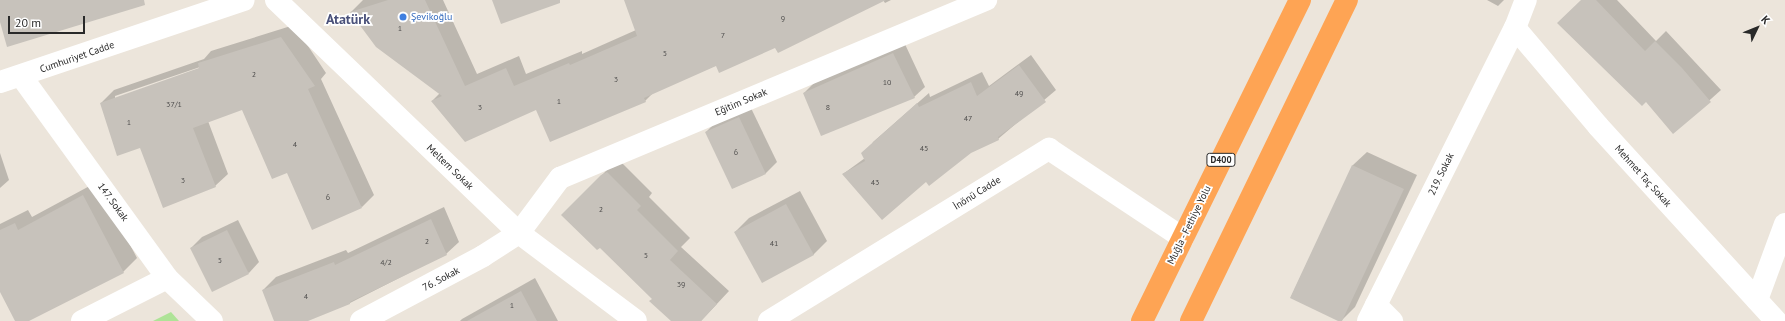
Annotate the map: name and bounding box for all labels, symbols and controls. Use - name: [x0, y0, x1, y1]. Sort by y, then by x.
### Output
- scale bar: [10, 8, 87, 34]
- north arrow: [1737, 8, 1777, 48]
- district label: Atatürk: [326, 11, 370, 27]
- place label: Şevikoğlu: [411, 11, 452, 23]
- marker: Şevikoğlu: [398, 12, 408, 22]
- text: K: [1758, 13, 1773, 27]
- house number: 9: [781, 14, 785, 24]
- text: 20 m: [15, 15, 41, 30]
- house number: 1: [398, 24, 402, 34]
- house number: 7: [721, 31, 725, 41]
- street label: Cumhuriyet Cadde: [38, 39, 116, 75]
- house number: 5: [663, 49, 667, 59]
- house number: 2: [252, 70, 256, 80]
- house number: 3: [614, 75, 618, 85]
- house number: 10: [883, 78, 891, 88]
- street label: Eğitim Sokak: [713, 86, 769, 118]
- house number: 49: [1015, 89, 1023, 99]
- house number: 1: [557, 97, 561, 107]
- house number: 37/1: [166, 100, 182, 110]
- house number: 3: [478, 103, 482, 113]
- house number: 8: [826, 103, 830, 113]
- house number: 47: [964, 114, 972, 124]
- house number: 1: [127, 118, 131, 128]
- house number: 4: [293, 140, 297, 150]
- street label: Meltem Sokak: [424, 142, 476, 192]
- street label: Mehmet Taç Sokak: [1612, 142, 1674, 210]
- house number: 45: [920, 144, 928, 154]
- house number: 6: [734, 148, 738, 158]
- street label: 219. Sokak: [1425, 151, 1457, 197]
- road number: D400: [1206, 153, 1236, 167]
- street label: İnönü Cadde: [951, 174, 1003, 212]
- house number: 3: [181, 176, 185, 186]
- house number: 43: [871, 178, 879, 188]
- street label: 147. Sokak: [95, 180, 131, 224]
- street label: Muğla - Fethiye Yolu: [1164, 183, 1214, 267]
- house number: 6: [326, 193, 330, 203]
- house number: 2: [599, 205, 603, 215]
- house number: 2: [425, 237, 429, 247]
- house number: 41: [770, 239, 778, 249]
- house number: 5: [644, 251, 648, 261]
- house number: 5: [218, 256, 222, 266]
- house number: 4/2: [380, 258, 392, 268]
- street label: 76. Sokak: [420, 264, 462, 294]
- house number: 39: [677, 280, 685, 290]
- house number: 4: [304, 292, 308, 302]
- house number: 1: [510, 301, 514, 311]

